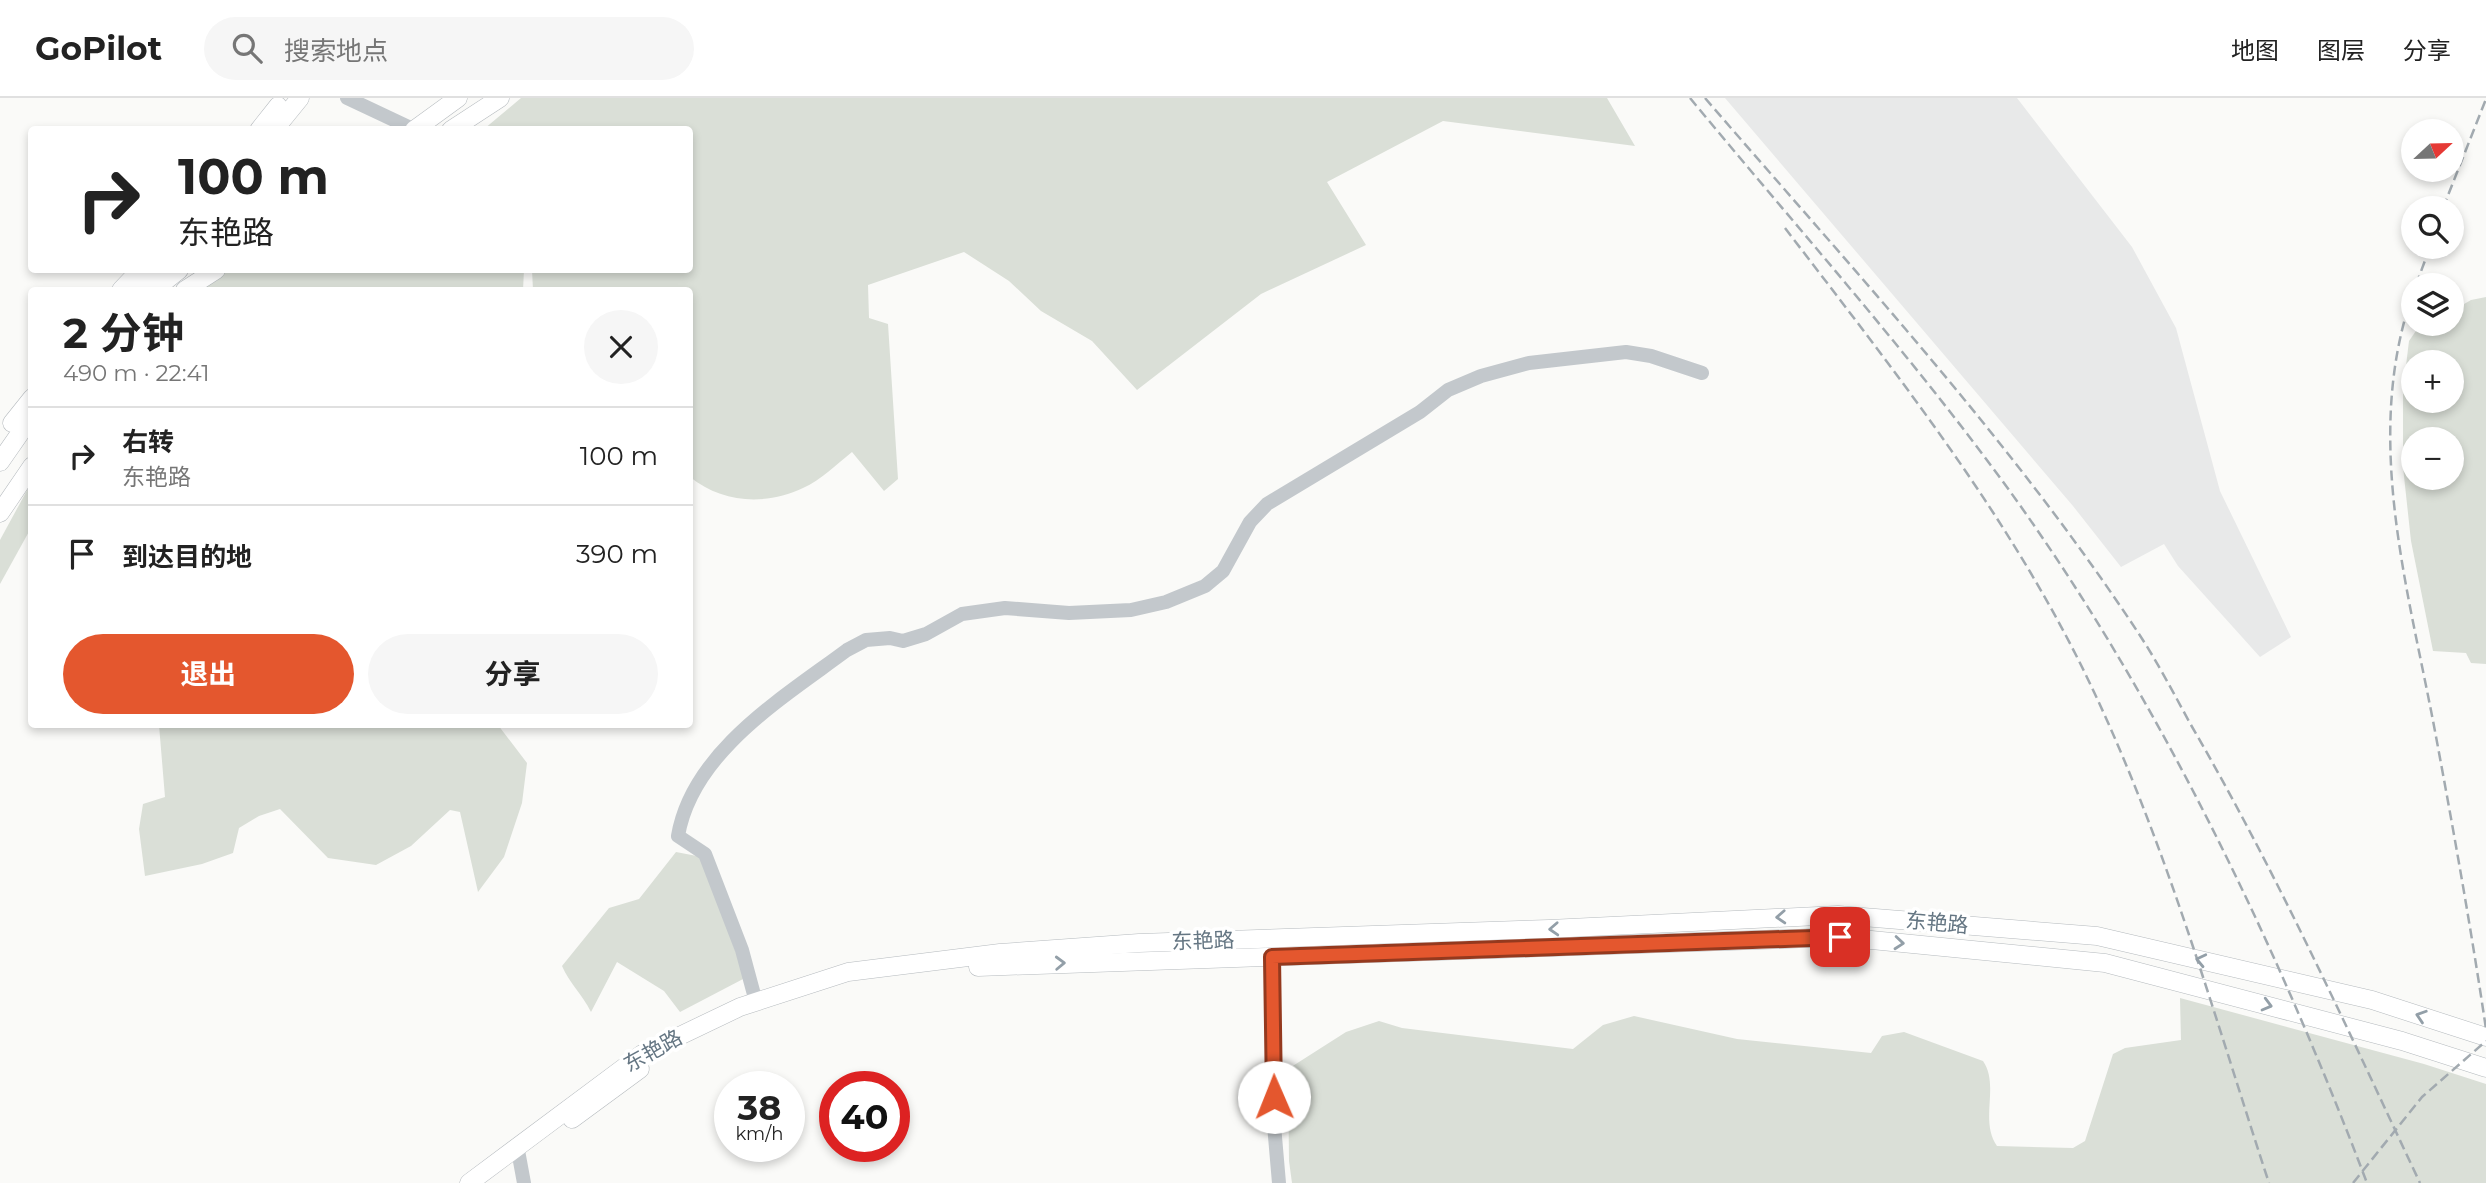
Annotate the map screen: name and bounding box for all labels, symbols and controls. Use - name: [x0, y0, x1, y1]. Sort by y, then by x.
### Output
- search box: [204, 17, 694, 80]
- text: GoPilot: [35, 28, 162, 68]
- icon: search: [228, 29, 266, 67]
- text: 搜索地点: [284, 35, 388, 67]
- text: 地图: [2231, 36, 2279, 65]
- text: 图层: [2317, 36, 2365, 65]
- text: 分享: [2403, 36, 2451, 65]
- north arrow: [2401, 119, 2464, 182]
- map controls: [2401, 119, 2464, 490]
- text: 100 m: [178, 147, 329, 206]
- icon: right: [63, 154, 154, 245]
- button: search: [2401, 196, 2464, 259]
- text: 东艳路: [178, 213, 274, 252]
- button: layers: [2401, 273, 2464, 336]
- text: 2 分钟: [63, 307, 184, 359]
- button: close: [584, 310, 658, 384]
- button: +: [2401, 350, 2464, 413]
- text: 490 m · 22:41: [63, 359, 209, 387]
- text: 右转: [122, 426, 174, 458]
- button: −: [2401, 427, 2464, 490]
- icon: right: [63, 437, 101, 475]
- text: 100 m: [580, 440, 658, 472]
- text: 东艳路: [122, 463, 191, 491]
- icon: arrive: [63, 535, 101, 573]
- text: 390 m: [576, 538, 658, 570]
- text: 到达目的地: [122, 541, 252, 573]
- button: 退出: [63, 634, 354, 714]
- button: 分享: [368, 634, 658, 714]
- pin: [1810, 907, 1870, 967]
- street label: 东艳路: [1905, 907, 1970, 938]
- one-way arrow: [1775, 910, 1786, 925]
- icon: arrive: [1821, 918, 1859, 956]
- one-way arrow: [1548, 921, 1559, 936]
- street label: 东艳路: [1171, 927, 1235, 954]
- one-way arrow: [1894, 935, 1905, 950]
- one-way arrow: [2195, 954, 2207, 968]
- one-way arrow: [1054, 956, 1065, 971]
- one-way arrow: [2261, 996, 2273, 1011]
- one-way arrow: [2415, 1010, 2428, 1024]
- street label: 东艳路: [619, 1024, 686, 1077]
- position arrow: [1237, 1060, 1311, 1134]
- speed limit sign: 40: [819, 1071, 910, 1162]
- text: 38: [738, 1086, 781, 1129]
- text: km/h: [735, 1123, 784, 1145]

